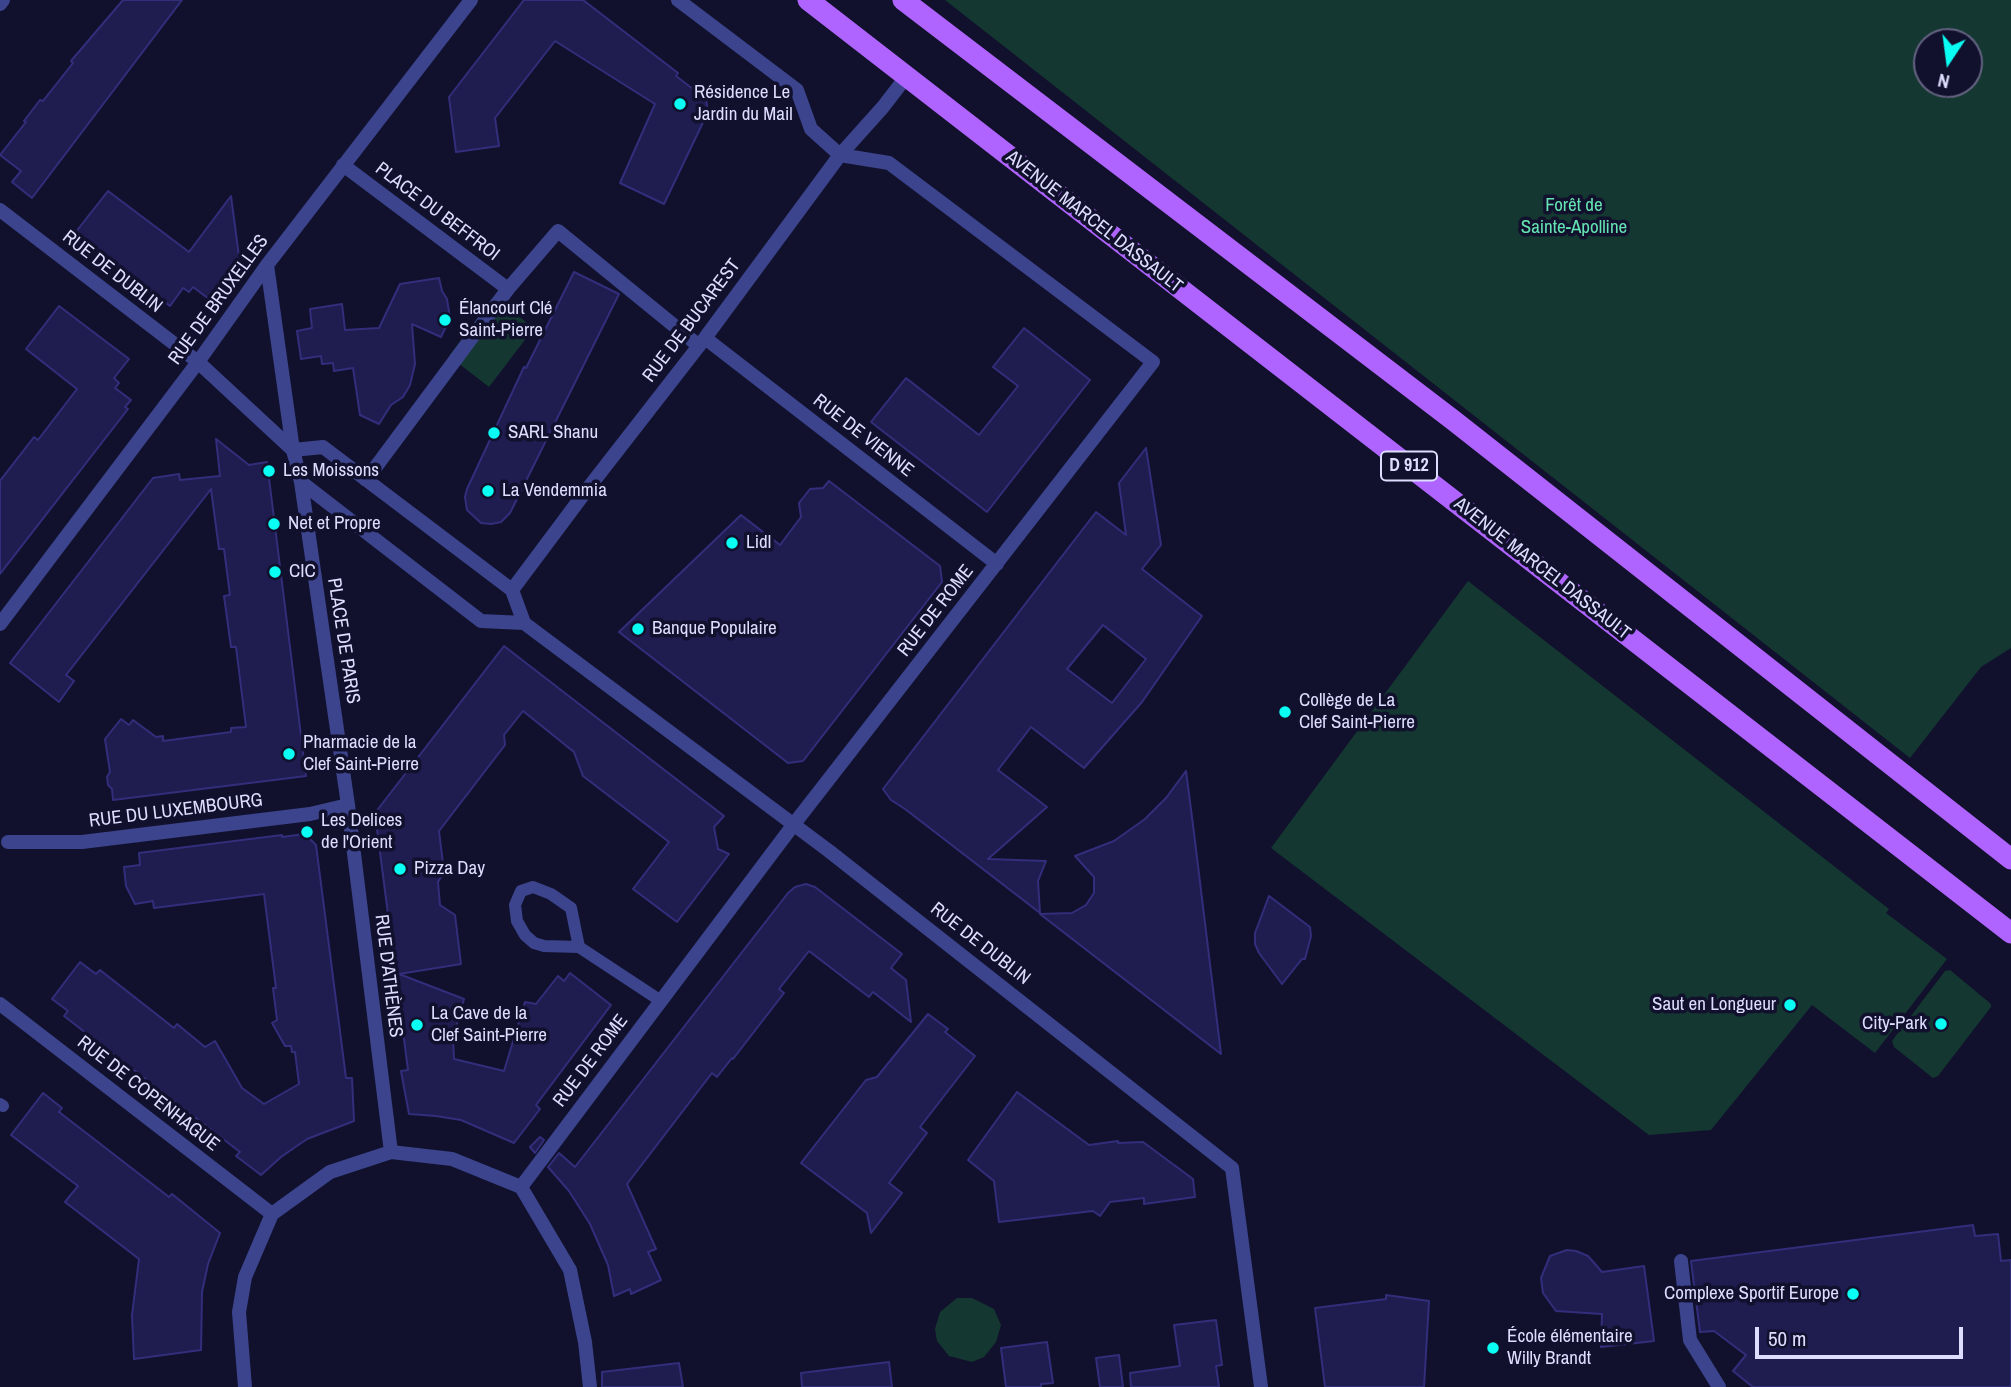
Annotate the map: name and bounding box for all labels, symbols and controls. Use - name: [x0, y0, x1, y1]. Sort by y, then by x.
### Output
- north arrow: [1913, 28, 1983, 98]
- text: N: [1935, 68, 1952, 95]
- place label: Résidence Le Jardin du Mail: [694, 82, 793, 126]
- marker: Résidence Le Jardin du Mail: [672, 96, 688, 112]
- street label: AVENUE MARCEL DASSAULT: [1001, 146, 1187, 298]
- street label: PLACE DU BEFFROI: [370, 158, 504, 266]
- park label: Forêt de Sainte-Apolline: [1521, 195, 1627, 239]
- street label: RUE DE DUBLIN: [58, 226, 166, 318]
- street label: RUE DE BRUXELLES: [164, 231, 274, 369]
- street label: RUE DE BUCAREST: [638, 255, 746, 387]
- place label: Élancourt Clé Saint-Pierre: [459, 298, 553, 342]
- marker: Élancourt Clé Saint-Pierre: [437, 312, 453, 328]
- street label: RUE DE VIENNE: [808, 390, 918, 482]
- place label: SARL Shanu: [508, 422, 598, 444]
- marker: SARL Shanu: [486, 425, 502, 441]
- road number: D 912: [1381, 452, 1437, 480]
- place label: Les Moissons: [283, 460, 379, 482]
- marker: Les Moissons: [261, 463, 277, 479]
- place label: La Vendemmia: [502, 480, 607, 502]
- marker: La Vendemmia: [480, 483, 496, 499]
- street label: AVENUE MARCEL DASSAULT: [1449, 493, 1635, 645]
- place label: Net et Propre: [288, 513, 381, 535]
- marker: Net et Propre: [266, 516, 282, 532]
- place label: Lidl: [746, 532, 771, 554]
- marker: Lidl: [724, 535, 740, 551]
- place label: CIC: [289, 561, 316, 583]
- street label: RUE DE ROME: [893, 561, 979, 661]
- marker: CIC: [267, 564, 283, 580]
- street label: PLACE DE PARIS: [322, 576, 364, 706]
- place label: Banque Populaire: [652, 618, 777, 640]
- marker: Banque Populaire: [630, 621, 646, 637]
- place label: Collège de La Clef Saint-Pierre: [1299, 690, 1415, 734]
- marker: Collège de La Clef Saint-Pierre: [1277, 704, 1293, 720]
- place label: Pharmacie de la Clef Saint-Pierre: [303, 732, 419, 776]
- marker: Pharmacie de la Clef Saint-Pierre: [281, 746, 297, 762]
- street label: RUE DU LUXEMBOURG: [88, 789, 264, 833]
- place label: Les Delices de l'Orient: [321, 810, 402, 854]
- marker: Les Delices de l'Orient: [299, 824, 315, 840]
- place label: Pizza Day: [414, 858, 485, 880]
- marker: Pizza Day: [392, 861, 408, 877]
- street label: RUE DE DUBLIN: [926, 898, 1034, 990]
- street label: RUE D'ATHÈNES: [369, 913, 407, 1039]
- place label: Saut en Longueur: [1652, 994, 1776, 1016]
- marker: Saut en Longueur: [1782, 997, 1798, 1013]
- place label: La Cave de la Clef Saint-Pierre: [431, 1003, 547, 1047]
- street label: RUE DE ROME: [549, 1010, 633, 1112]
- place label: City-Park: [1862, 1013, 1927, 1035]
- marker: City-Park: [1933, 1016, 1949, 1032]
- marker: La Cave de la Clef Saint-Pierre: [409, 1017, 425, 1033]
- street label: RUE DE COPENHAGUE: [72, 1031, 224, 1157]
- place label: Complexe Sportif Europe: [1664, 1283, 1839, 1305]
- marker: Complexe Sportif Europe: [1845, 1286, 1861, 1302]
- scale bar: [1759, 1314, 1967, 1358]
- text: 50 m: [1768, 1324, 1806, 1353]
- place label: École élémentaire Willy Brandt: [1507, 1326, 1633, 1370]
- marker: École élémentaire Willy Brandt: [1485, 1340, 1501, 1356]

